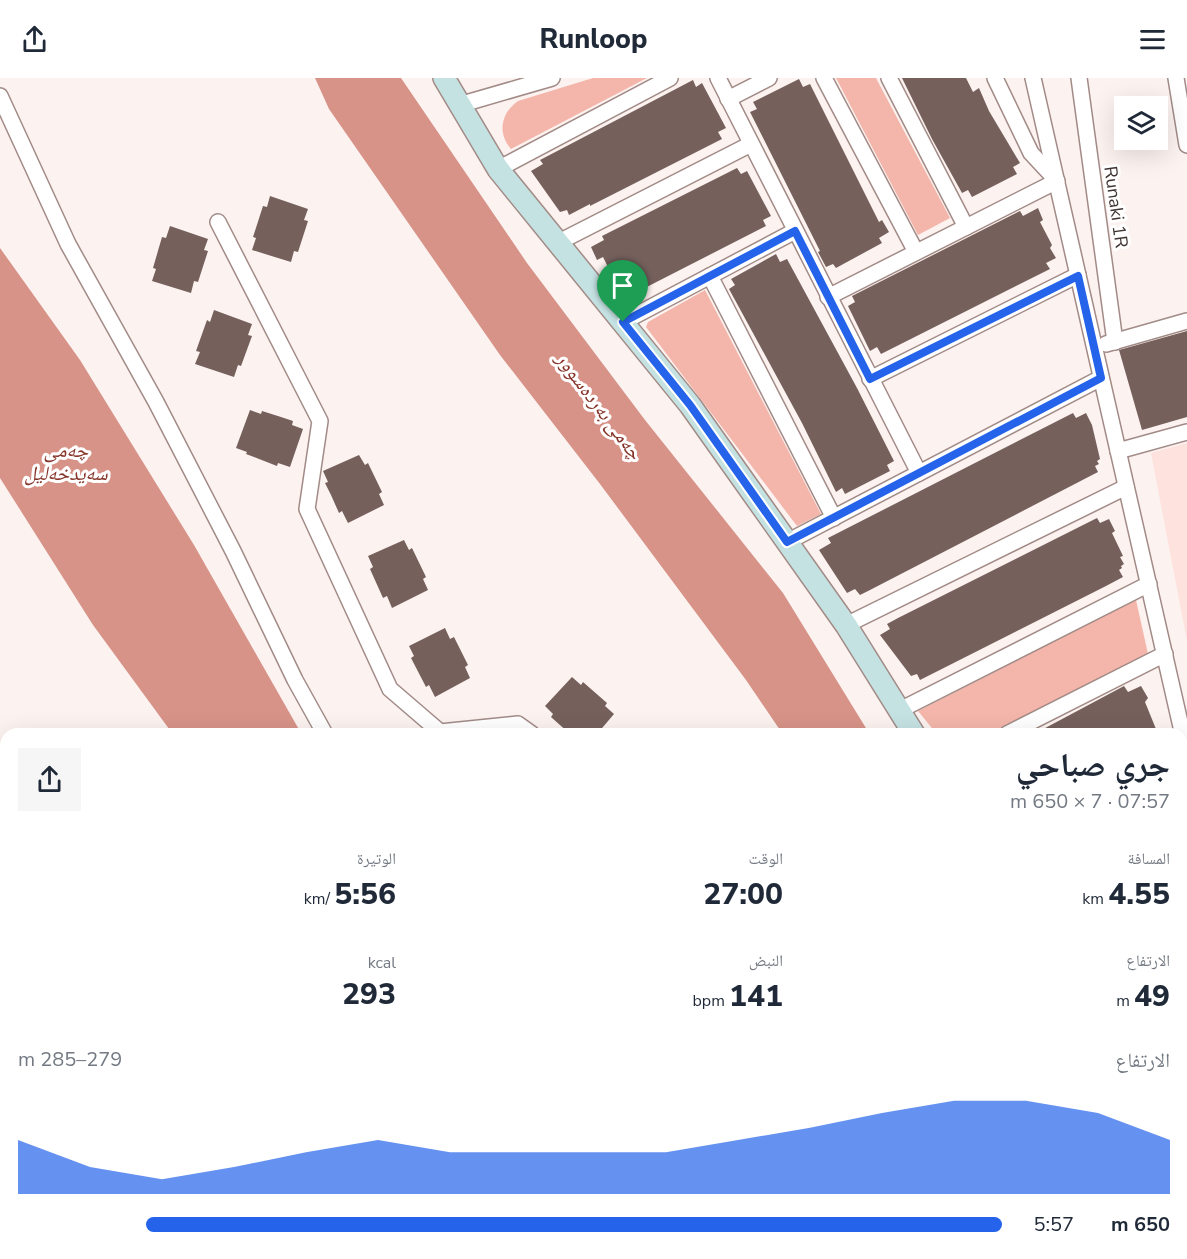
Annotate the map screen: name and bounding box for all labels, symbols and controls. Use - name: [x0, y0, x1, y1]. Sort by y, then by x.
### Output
- text: Runloop: [540, 21, 647, 58]
- icon: share: [18, 23, 51, 56]
- icon: menu: [1136, 23, 1169, 56]
- map controls: [1114, 96, 1168, 150]
- button: layers: [1114, 96, 1168, 150]
- street label: Runaki 1R: [1098, 164, 1134, 250]
- pin: [597, 260, 648, 322]
- icon: arrive: [606, 269, 639, 302]
- water label: چەمی بەردەسوور: [548, 345, 648, 465]
- water label: چەمی سەیدخەلیل: [24, 437, 109, 487]
- text: جري صباحي: [1016, 743, 1170, 788]
- button: share: [18, 748, 81, 811]
- text: 07:57 · 7 × 650 m: [1010, 788, 1170, 815]
- text: الوتيرة: [357, 848, 396, 870]
- text: الوقت: [749, 848, 783, 870]
- text: المسافة: [1128, 848, 1170, 870]
- text: 5:56: [334, 874, 396, 915]
- text: 27:00: [703, 874, 783, 915]
- text: 4.55: [1108, 874, 1170, 915]
- text: /km: [304, 888, 334, 910]
- text: km: [1082, 888, 1108, 910]
- text: النبض: [749, 950, 783, 972]
- text: الارتفاع: [1126, 950, 1170, 972]
- text: kcal: [368, 952, 396, 974]
- text: 293: [342, 974, 396, 1015]
- text: 141: [729, 976, 783, 1017]
- text: 49: [1134, 976, 1170, 1017]
- text: bpm: [693, 990, 729, 1012]
- text: m: [1116, 990, 1134, 1012]
- text: 279–285 m: [18, 1046, 122, 1073]
- text: الارتفاع: [1115, 1047, 1170, 1074]
- text: 5:57: [1033, 1211, 1074, 1238]
- text: 650 m: [1111, 1211, 1170, 1238]

